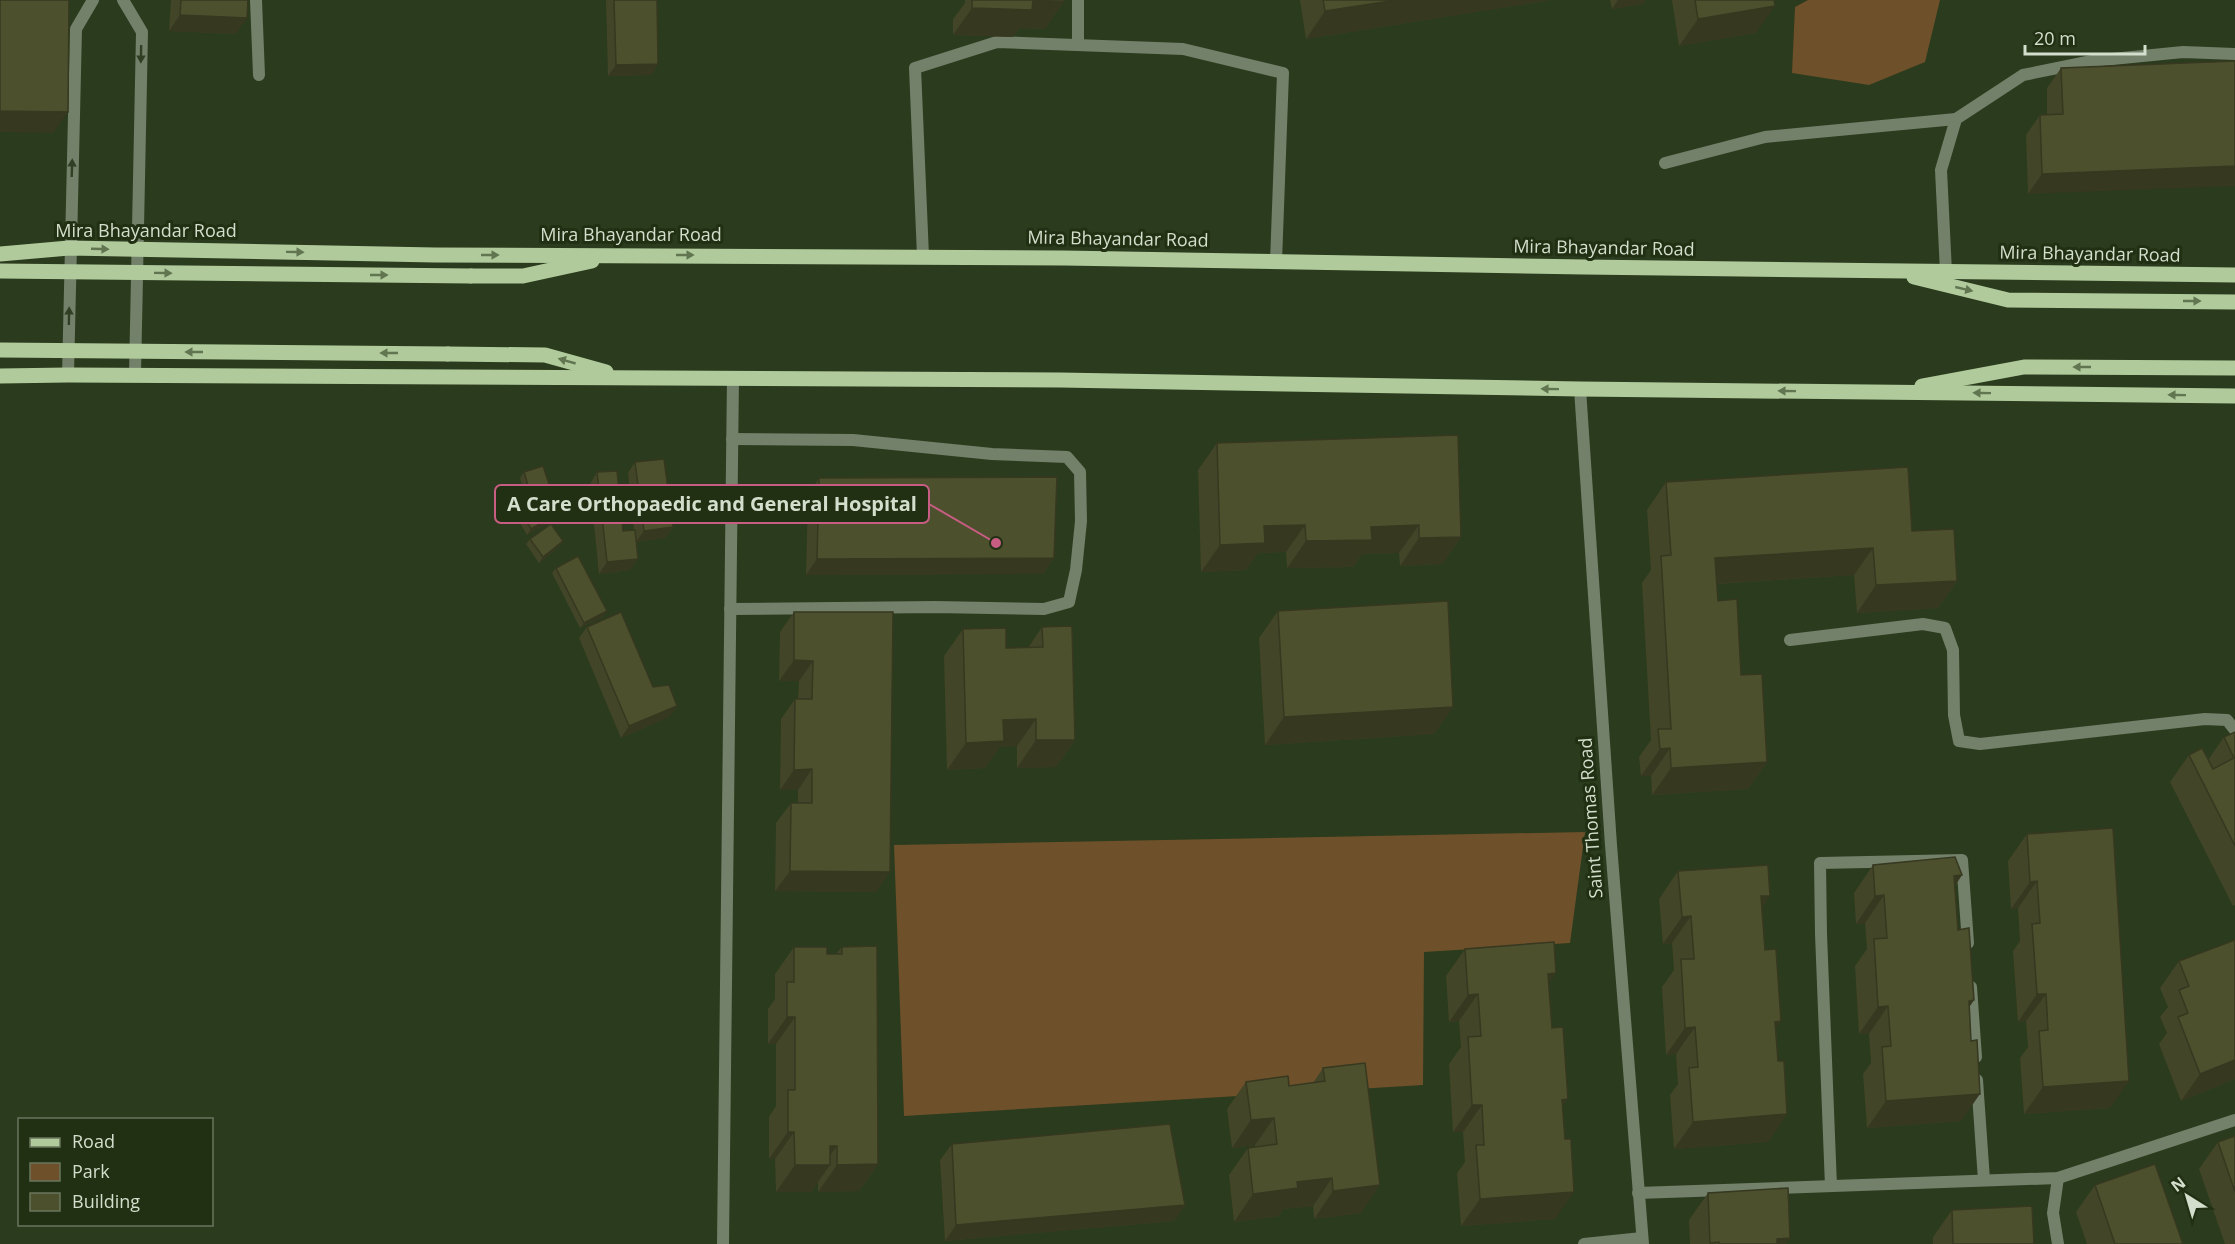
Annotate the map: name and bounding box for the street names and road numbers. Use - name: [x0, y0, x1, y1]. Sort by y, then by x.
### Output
- street label: Mira Bhayandar Road: [55, 218, 237, 242]
- street label: Mira Bhayandar Road: [540, 222, 722, 246]
- street label: Mira Bhayandar Road: [1027, 224, 1209, 252]
- street label: Mira Bhayandar Road: [1513, 233, 1695, 261]
- street label: Mira Bhayandar Road: [1999, 239, 2181, 267]
- street label: Saint Thomas Road: [1572, 737, 1608, 899]

